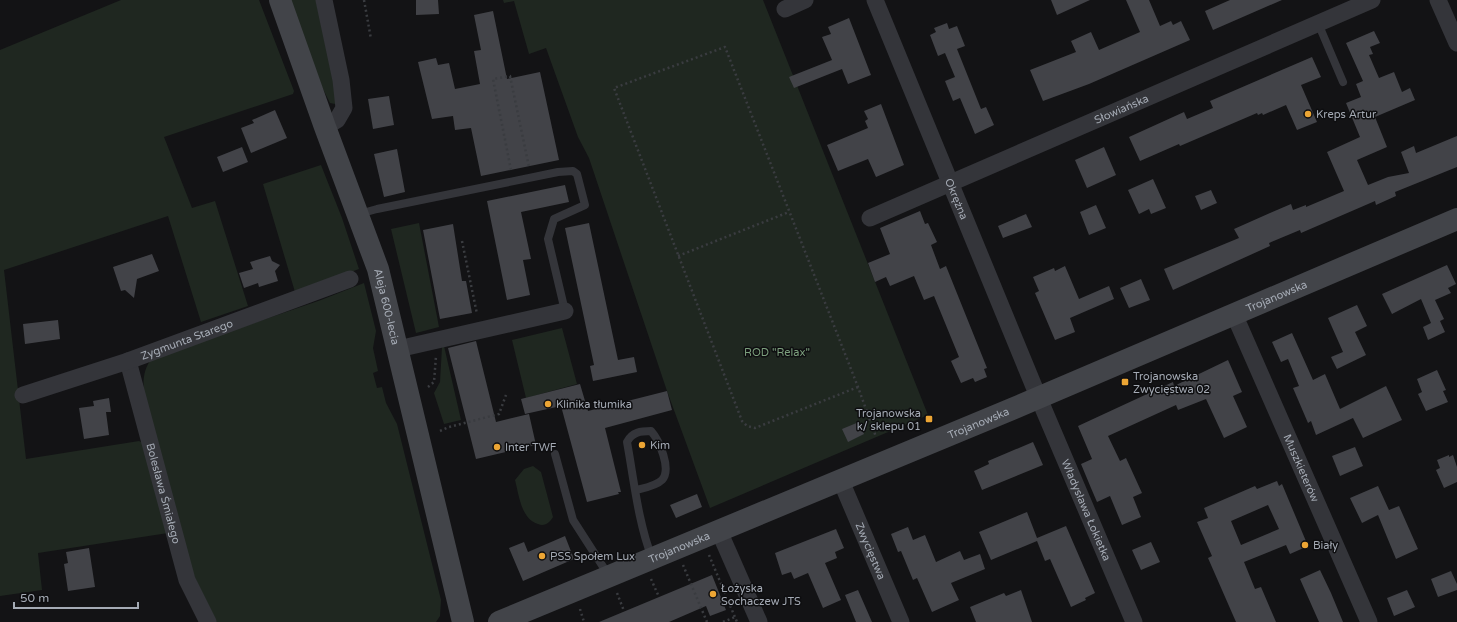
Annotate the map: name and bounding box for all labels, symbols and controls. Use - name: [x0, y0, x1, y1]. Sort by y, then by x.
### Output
- street label: Słowiańska: [1092, 92, 1151, 127]
- place label: Kreps Artur: [1316, 108, 1377, 121]
- marker: Kreps Artur: [1303, 109, 1313, 119]
- street label: Okrężna: [942, 176, 971, 222]
- street label: Aleja 600-lecia: [371, 267, 402, 346]
- street label: Trojanowska: [1244, 278, 1309, 315]
- street label: Zygmunta Starego: [139, 317, 235, 363]
- park label: ROD "Relax": [744, 346, 810, 359]
- place label: Trojanowska Zwycięstwa 02: [1133, 370, 1210, 396]
- marker: Trojanowska Zwycięstwa 02: [1120, 377, 1130, 387]
- place label: Klinika tłumika: [556, 398, 632, 411]
- marker: Klinika tłumika: [543, 399, 553, 409]
- street label: Trojanowska: [946, 405, 1011, 442]
- place label: Trojanowska k/ sklepu 01: [856, 407, 921, 433]
- marker: Trojanowska k/ sklepu 01: [924, 414, 934, 424]
- street label: Muszkieterów: [1280, 432, 1322, 504]
- place label: Kim: [650, 439, 670, 452]
- marker: Kim: [637, 440, 647, 450]
- place label: Inter TWF: [505, 441, 557, 454]
- street label: Bolesława Śmiałego: [143, 442, 183, 545]
- marker: Inter TWF: [492, 442, 502, 452]
- street label: Władysława Łokietka: [1059, 457, 1113, 563]
- street label: Zwycięstwa: [852, 521, 888, 582]
- street label: Trojanowska: [647, 529, 712, 566]
- place label: Biały: [1313, 539, 1338, 552]
- marker: Biały: [1300, 540, 1310, 550]
- place label: PSS Społem Lux: [550, 550, 635, 563]
- marker: PSS Społem Lux: [537, 551, 547, 561]
- place label: Łożyska Sochaczew JTS: [721, 582, 801, 608]
- scale bar: [14, 584, 138, 610]
- marker: Łożyska Sochaczew JTS: [708, 589, 718, 599]
- text: 50 m: [20, 591, 49, 605]

